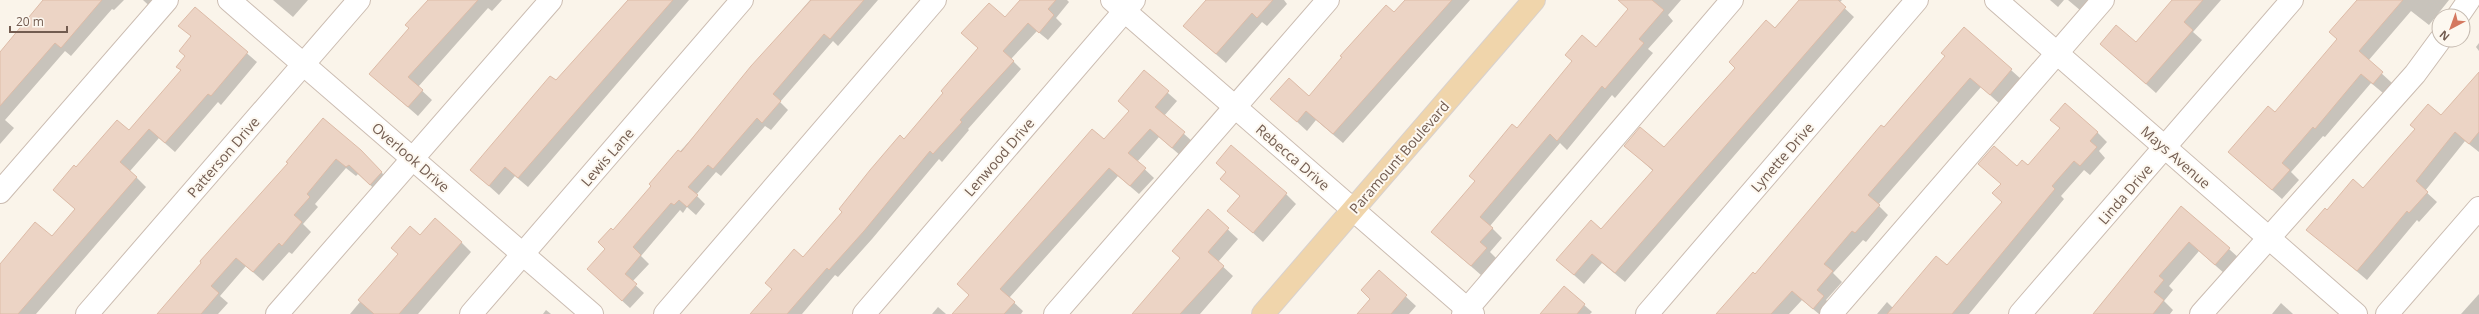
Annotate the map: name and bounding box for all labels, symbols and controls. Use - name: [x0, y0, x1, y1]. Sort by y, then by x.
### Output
- scale bar: [10, 8, 67, 34]
- north arrow: [2431, 8, 2471, 48]
- text: 20 m: [16, 13, 44, 30]
- text: N: [2436, 27, 2452, 45]
- street label: Paramount Boulevard: [1345, 97, 1453, 217]
- street label: Patterson Drive: [183, 112, 264, 201]
- street label: Lenwood Drive: [960, 114, 1038, 200]
- street label: Overlook Drive: [368, 118, 454, 196]
- street label: Lynette Drive: [1746, 118, 1818, 196]
- street label: Rebecca Drive: [1252, 120, 1334, 194]
- street label: Mays Avenue: [2137, 121, 2215, 193]
- street label: Lewis Lane: [576, 124, 638, 190]
- street label: Linda Drive: [2094, 160, 2156, 228]

